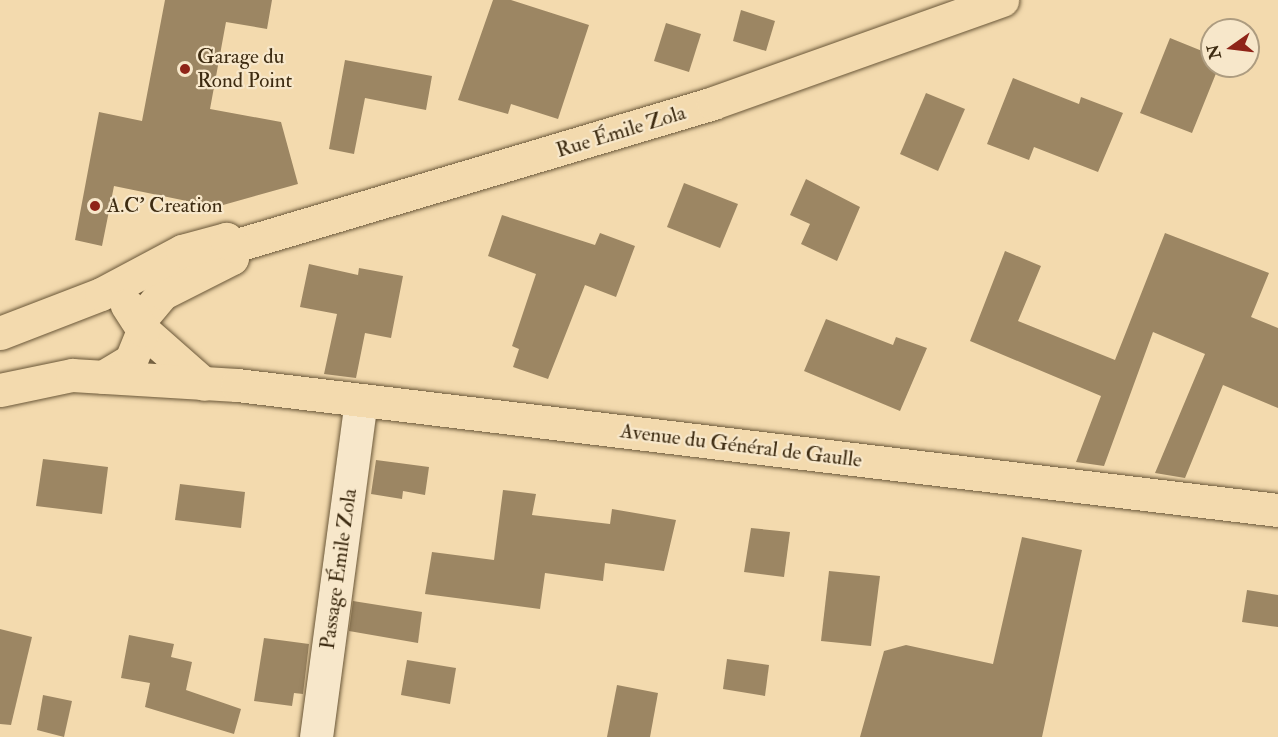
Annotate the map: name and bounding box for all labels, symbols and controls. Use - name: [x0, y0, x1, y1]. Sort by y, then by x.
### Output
- north arrow: [1200, 18, 1260, 78]
- text: N: [1203, 43, 1226, 61]
- place label: Garage du Rond Point: [197, 44, 292, 94]
- marker: Garage du Rond Point: [178, 62, 192, 76]
- street label: Rue Émile Zola: [553, 100, 689, 164]
- place label: A.C' Creation: [107, 193, 223, 219]
- marker: A.C' Creation: [88, 199, 102, 213]
- street label: Avenue du Général de Gaulle: [619, 419, 863, 473]
- street label: Passage Émile Zola: [315, 487, 363, 651]

